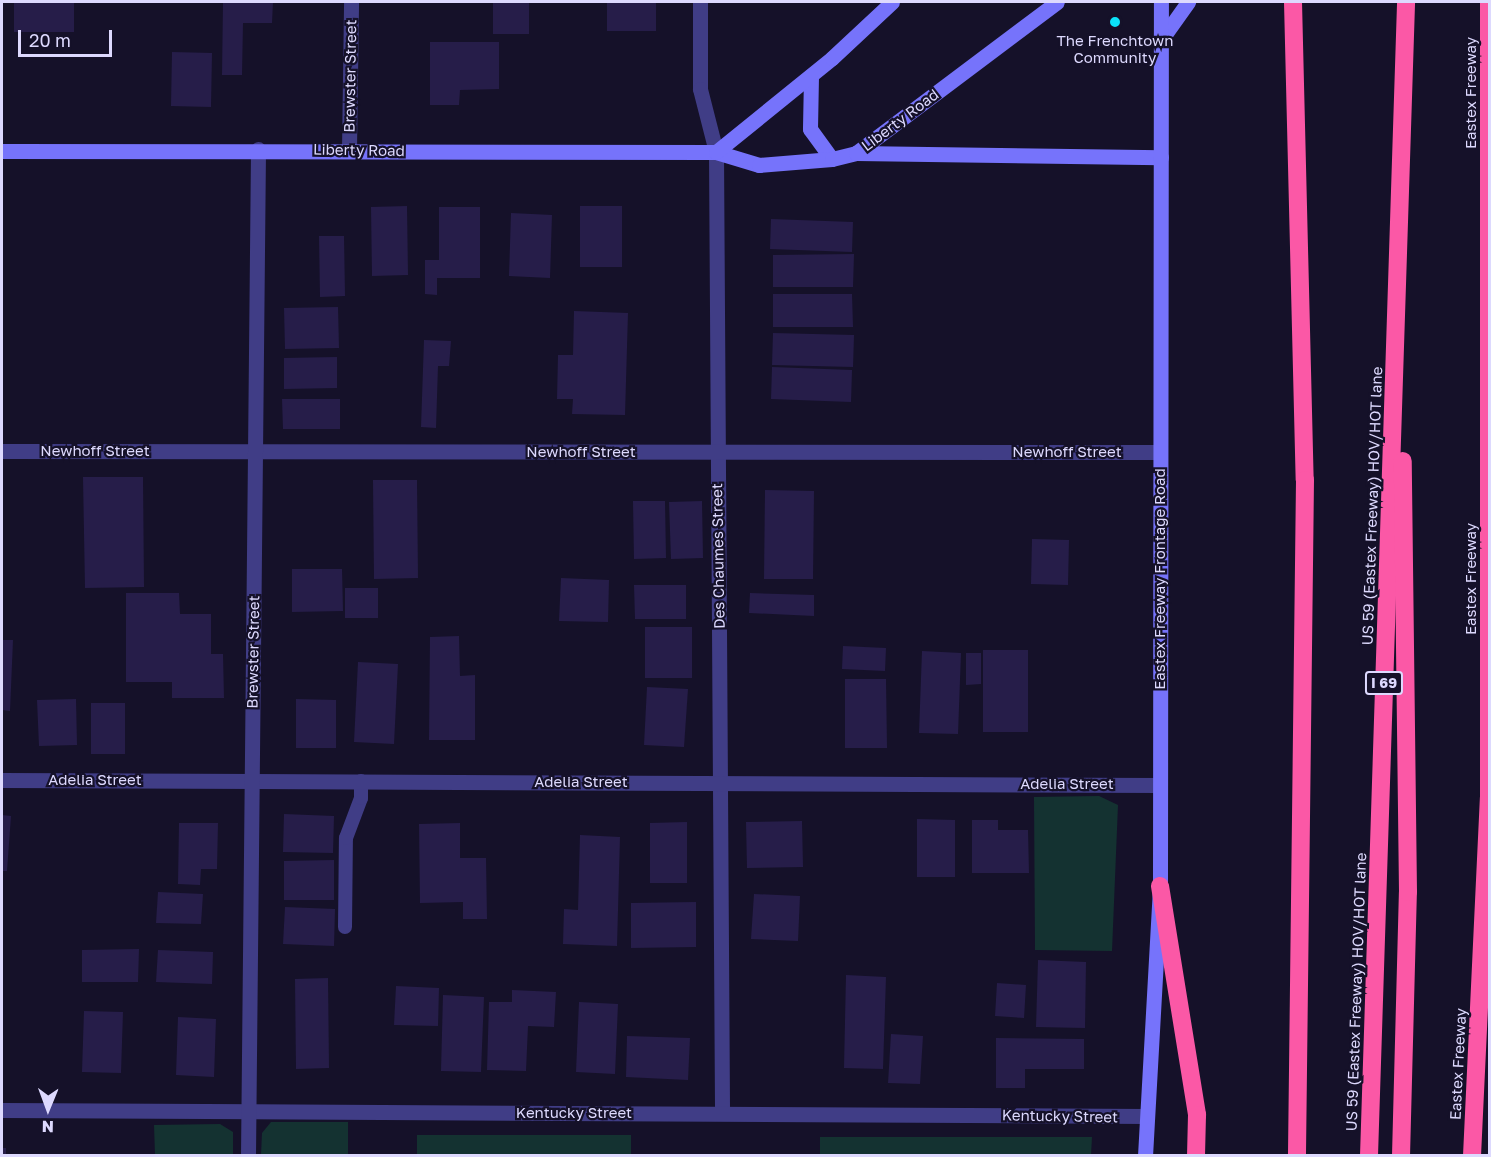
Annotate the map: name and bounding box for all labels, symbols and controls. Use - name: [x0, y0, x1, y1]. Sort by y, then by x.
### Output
- marker: The Frenchtown Community: [1108, 15, 1122, 29]
- scale bar: [21, 18, 116, 56]
- street label: Brewster Street: [340, 19, 360, 133]
- text: 20 m: [29, 29, 71, 51]
- place label: The Frenchtown Community: [1057, 31, 1173, 66]
- street label: Eastex Freeway: [1462, 37, 1480, 149]
- street label: Liberty Road: [858, 85, 942, 155]
- street label: Liberty Road: [313, 140, 405, 160]
- street label: US 59 (Eastex Freeway) HOV/HOT lane: [1358, 366, 1386, 646]
- street label: Newhoff Street: [40, 442, 150, 460]
- street label: Newhoff Street: [526, 443, 636, 461]
- street label: Newhoff Street: [1012, 443, 1122, 461]
- street label: Eastex Freeway Frontage Road: [1151, 468, 1169, 690]
- street label: Des Chaumes Street: [708, 483, 728, 629]
- street label: Eastex Freeway: [1462, 523, 1480, 635]
- street label: Brewster Street: [243, 595, 263, 709]
- road number: I 69: [1364, 672, 1404, 694]
- street label: Adelia Street: [48, 771, 142, 789]
- street label: Adelia Street: [534, 773, 628, 791]
- street label: Adelia Street: [1020, 775, 1114, 793]
- street label: US 59 (Eastex Freeway) HOV/HOT lane: [1342, 852, 1370, 1132]
- street label: Eastex Freeway: [1446, 1008, 1470, 1120]
- north arrow: [18, 1079, 78, 1139]
- street label: Kentucky Street: [516, 1104, 632, 1122]
- street label: Kentucky Street: [1002, 1106, 1118, 1126]
- text: N: [41, 1117, 54, 1137]

